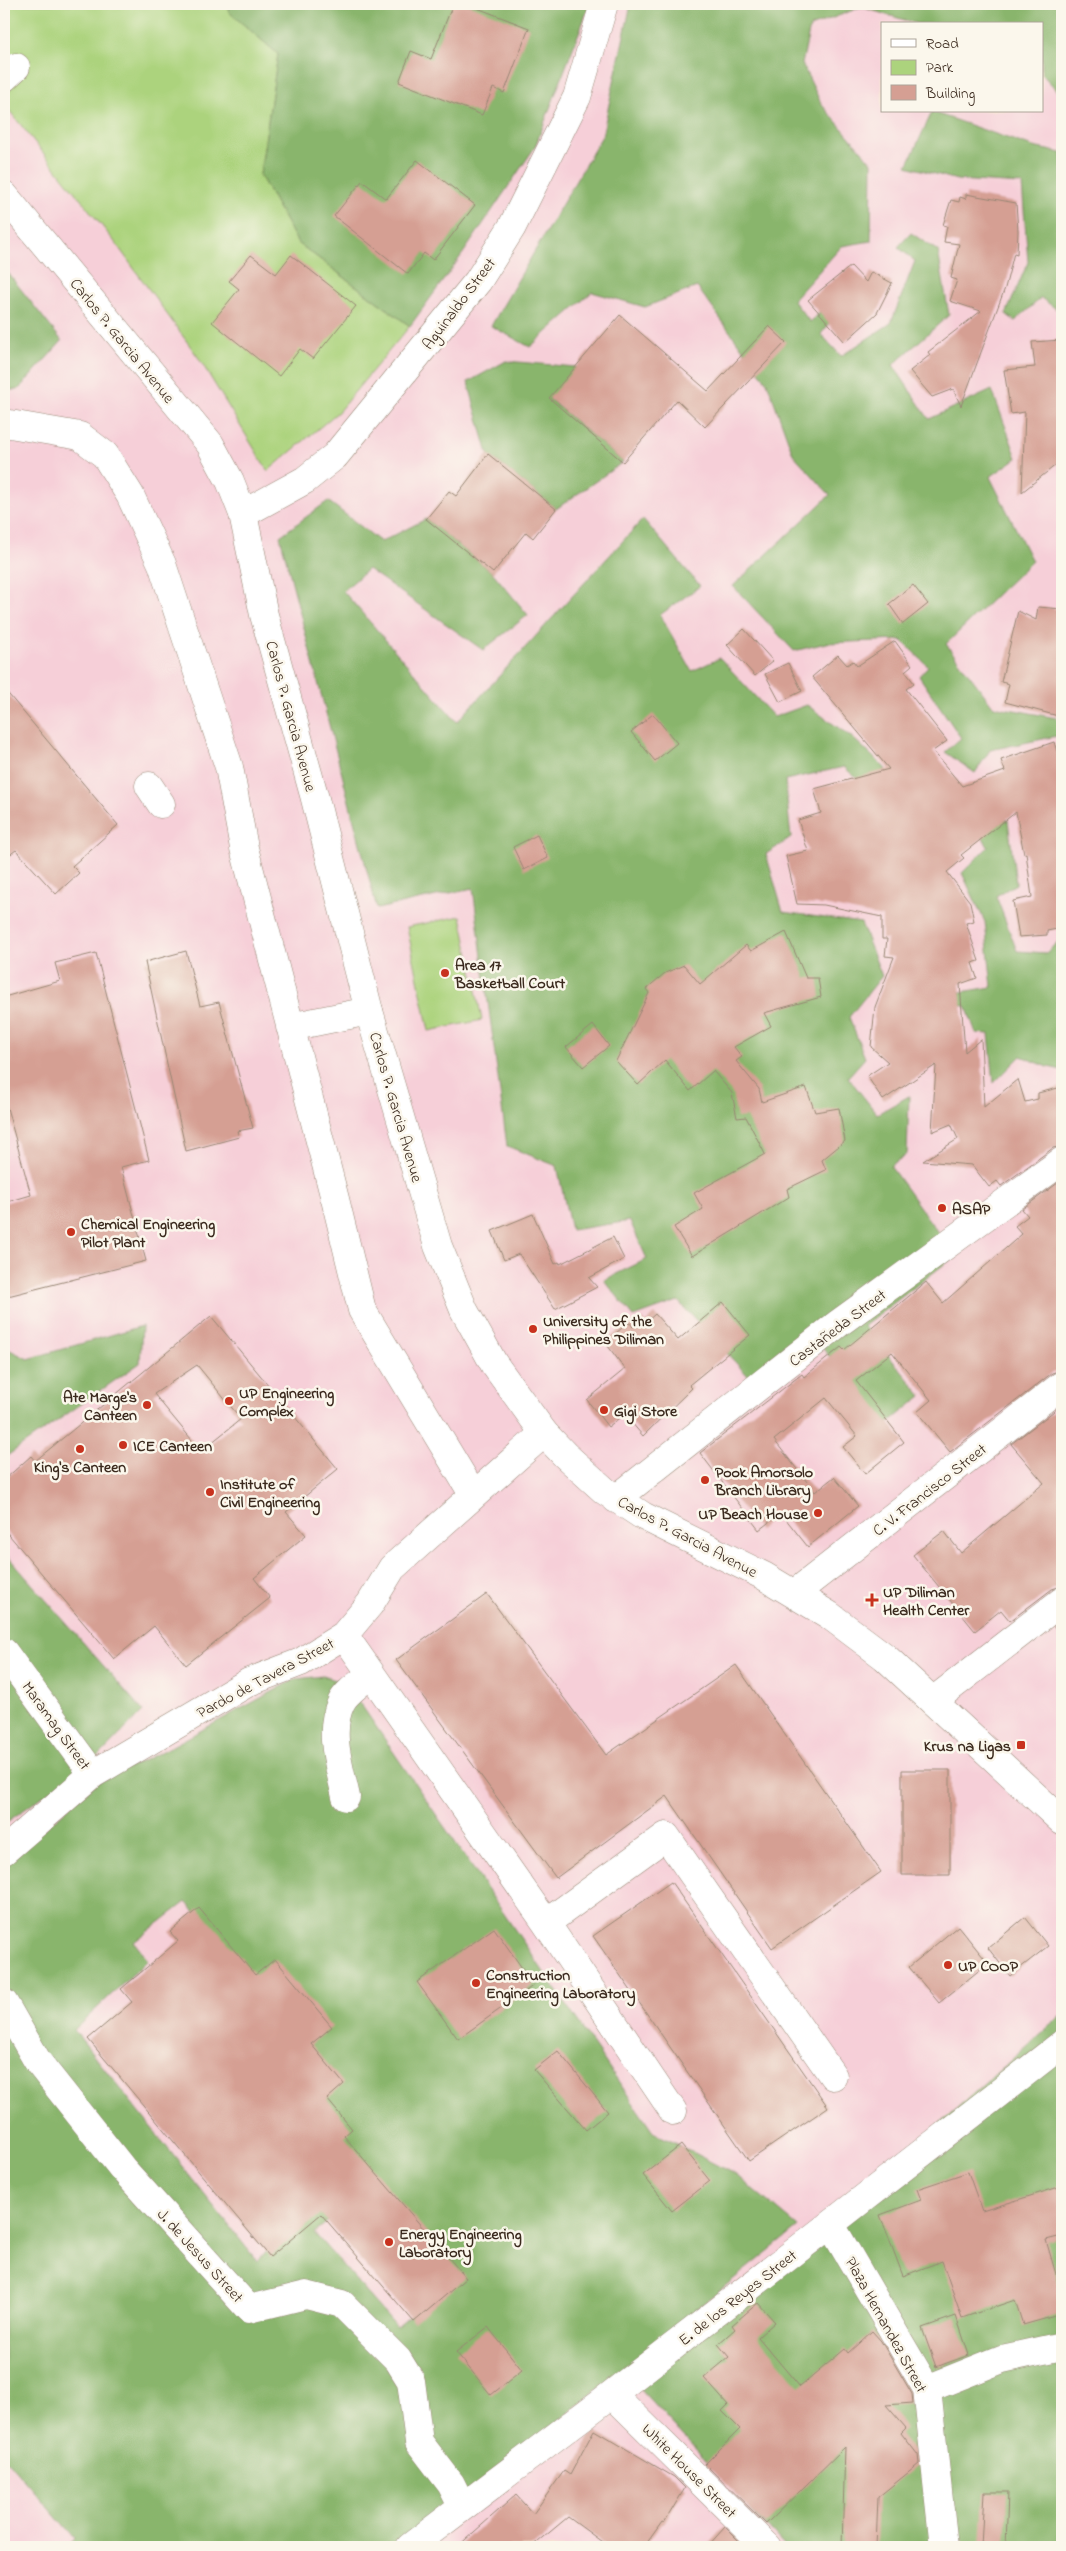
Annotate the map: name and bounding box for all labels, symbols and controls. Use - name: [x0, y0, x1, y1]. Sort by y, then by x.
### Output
- legend: [881, 22, 1044, 112]
- text: Road: [926, 33, 959, 55]
- text: Park: [926, 57, 954, 79]
- text: Building: [925, 83, 975, 106]
- street label: Aguinaldo Street: [417, 253, 503, 355]
- street label: Carlos P. Garcia Avenue: [63, 273, 180, 410]
- street label: Carlos P. Garcia Avenue: [258, 638, 322, 795]
- place label: Area 17 Basketball Court: [454, 954, 566, 996]
- marker: Area 17 Basketball Court: [439, 967, 451, 979]
- street label: Carlos P. Garcia Avenue: [362, 1030, 428, 1186]
- place label: ASAP: [952, 1198, 991, 1222]
- marker: ASAP: [936, 1202, 948, 1214]
- place label: Chemical Engineering Pilot Plant: [81, 1213, 215, 1255]
- marker: Chemical Engineering Pilot Plant: [65, 1226, 77, 1238]
- street label: Castañeda Street: [784, 1284, 892, 1373]
- place label: University of the Philippines Diliman: [543, 1310, 664, 1352]
- marker: University of the Philippines Diliman: [527, 1323, 539, 1335]
- place label: UP Engineering Complex: [239, 1382, 334, 1424]
- place label: Ate Marge's Canteen: [63, 1386, 137, 1428]
- marker: UP Engineering Complex: [223, 1395, 235, 1407]
- marker: Ate Marge's Canteen: [141, 1399, 153, 1411]
- place label: Gigi Store: [614, 1400, 678, 1425]
- marker: Gigi Store: [598, 1404, 610, 1416]
- place label: ICE Canteen: [133, 1435, 212, 1459]
- street label: C. V. Francisco Street: [868, 1438, 993, 1543]
- marker: ICE Canteen: [117, 1439, 129, 1451]
- marker: King's Canteen: [74, 1443, 86, 1455]
- place label: King's Canteen: [34, 1456, 126, 1481]
- place label: Pook Amorsolo Branch Library: [714, 1461, 813, 1504]
- place label: Institute of Civil Engineering: [220, 1473, 320, 1516]
- marker: Pook Amorsolo Branch Library: [699, 1474, 711, 1486]
- marker: Institute of Civil Engineering: [204, 1486, 216, 1498]
- street label: Carlos P. Garcia Avenue: [613, 1491, 762, 1585]
- place label: UP Beach House: [698, 1503, 809, 1527]
- marker: UP Beach House: [812, 1507, 824, 1519]
- place label: UP Diliman Health Center: [883, 1581, 970, 1623]
- marker: UP Diliman Health Center: [865, 1593, 879, 1607]
- street label: Pardo de Tavera Street: [193, 1632, 340, 1725]
- street label: Maramag Street: [15, 1677, 96, 1776]
- place label: Krus na Ligas: [924, 1735, 1011, 1760]
- marker: Krus na Ligas: [1015, 1739, 1027, 1751]
- place label: UP COOP: [958, 1955, 1019, 1979]
- marker: UP COOP: [942, 1959, 954, 1971]
- place label: Construction Engineering Laboratory: [486, 1964, 635, 2007]
- marker: Construction Engineering Laboratory: [470, 1977, 482, 1989]
- street label: J. de Jesus Street: [150, 2204, 249, 2309]
- place label: Energy Engineering Laboratory: [399, 2223, 522, 2266]
- marker: Energy Engineering Laboratory: [383, 2236, 395, 2248]
- street label: E. de los Reyes Street: [674, 2244, 803, 2353]
- street label: Plaza Hernandez Street: [838, 2253, 933, 2398]
- street label: White House Street: [636, 2418, 742, 2525]

